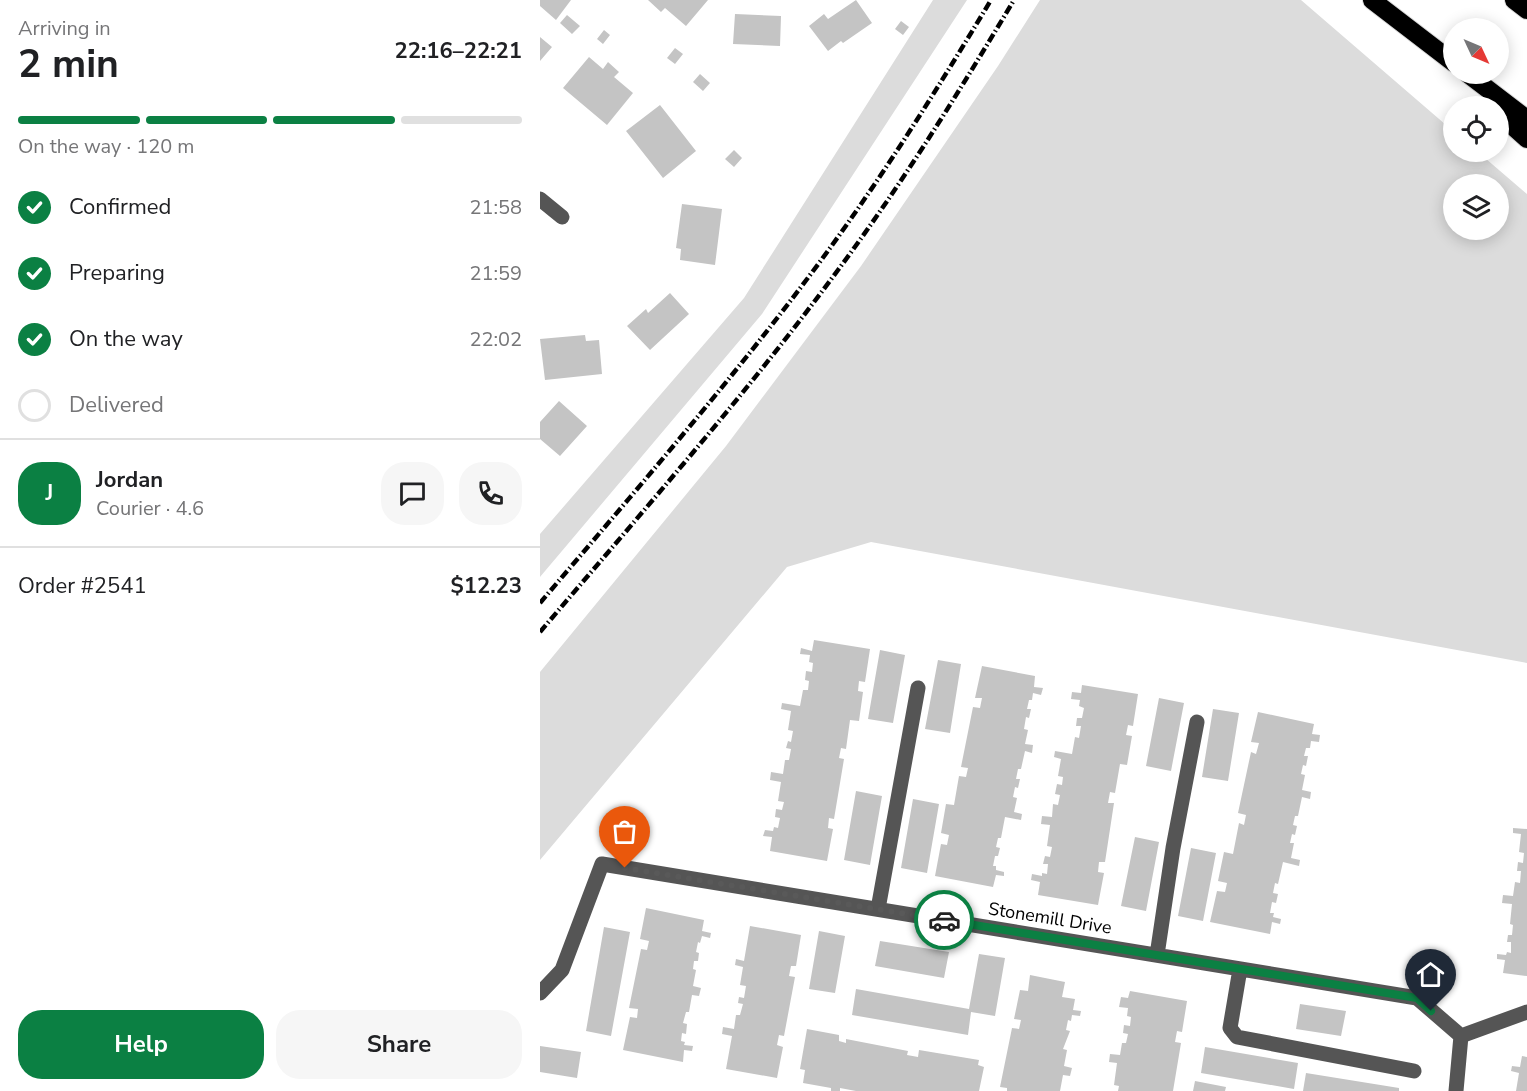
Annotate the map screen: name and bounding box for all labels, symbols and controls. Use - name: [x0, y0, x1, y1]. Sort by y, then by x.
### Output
- text: Arriving in: [18, 15, 111, 42]
- north arrow: [1443, 18, 1509, 84]
- map controls: [1443, 18, 1509, 240]
- text: 22:16–22:21: [394, 36, 522, 66]
- text: 2 min: [18, 38, 119, 91]
- button: locate: [1443, 96, 1509, 162]
- text: On the way · 120 m: [18, 133, 194, 160]
- button: layers: [1443, 174, 1509, 240]
- icon: check: [18, 191, 51, 224]
- text: Confirmed: [69, 192, 171, 222]
- text: 21:58: [469, 194, 522, 221]
- icon: check: [18, 257, 51, 290]
- text: Preparing: [69, 258, 165, 288]
- text: 21:59: [469, 260, 522, 287]
- icon: check: [18, 323, 51, 356]
- text: On the way: [69, 324, 183, 354]
- text: 22:02: [469, 326, 522, 353]
- text: Delivered: [69, 390, 164, 420]
- button: chat: [381, 462, 444, 525]
- button: phone: [459, 462, 522, 525]
- text: Jordan: [96, 465, 163, 495]
- text: J: [46, 478, 53, 508]
- text: Courier · 4.6: [96, 495, 204, 522]
- text: Order #2541: [18, 571, 147, 601]
- text: $12.23: [451, 571, 522, 601]
- pin: [599, 806, 650, 868]
- icon: bag: [608, 815, 641, 848]
- courier: [914, 890, 974, 950]
- street label: Stonemill Drive: [987, 896, 1113, 940]
- icon: car: [928, 904, 961, 937]
- pin: [1405, 949, 1456, 1011]
- icon: home: [1414, 958, 1447, 991]
- button: Help: [18, 1010, 264, 1079]
- button: Share: [276, 1010, 522, 1079]

